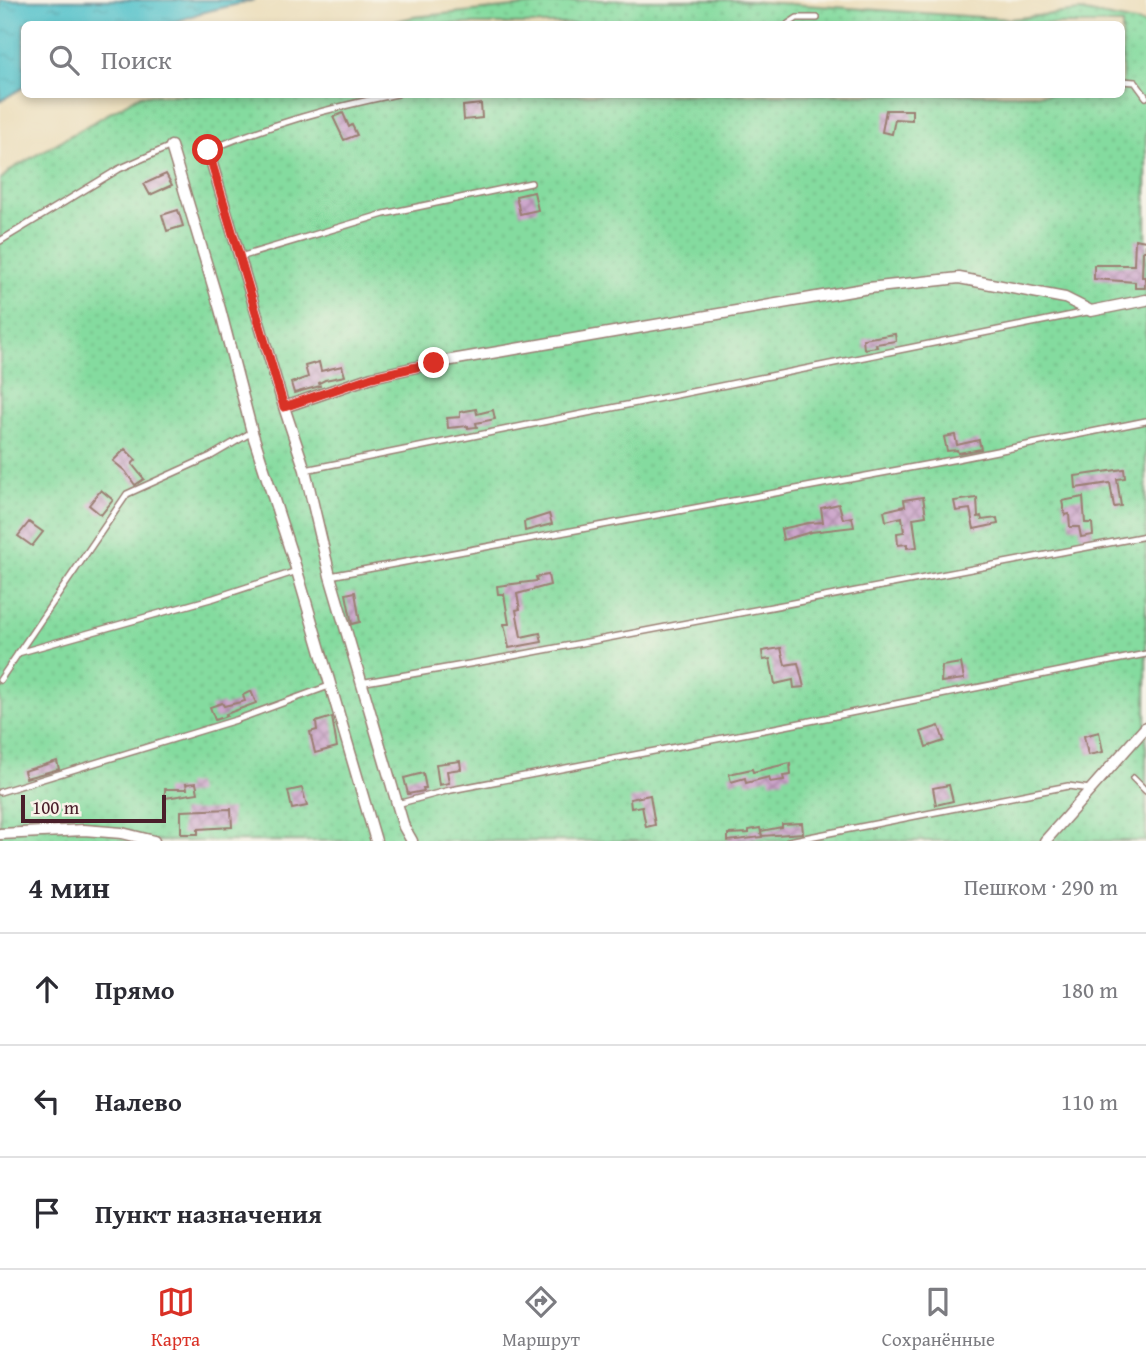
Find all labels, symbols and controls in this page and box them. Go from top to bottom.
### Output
search box [21,21,1125,98]
text: Поиск [101,40,172,79]
icon: search [45,41,83,79]
route start [192,134,223,165]
route end [418,347,449,378]
scale bar [21,792,166,824]
text: 100 m [32,793,79,821]
text: 4 мин [28,865,110,909]
text: Пешком · 290 m [964,870,1118,903]
icon: ahead [28,970,66,1008]
text: Прямо [95,970,175,1009]
text: 180 m [1061,973,1118,1006]
icon: left [28,1082,66,1120]
text: Налево [95,1082,182,1121]
text: 110 m [1061,1085,1118,1118]
icon: arrive [28,1194,66,1232]
text: Пункт назначения [95,1194,322,1233]
tab: Карта [151,1283,200,1353]
tab: Маршрут [502,1283,580,1353]
tab: Сохранённые [882,1283,995,1353]

